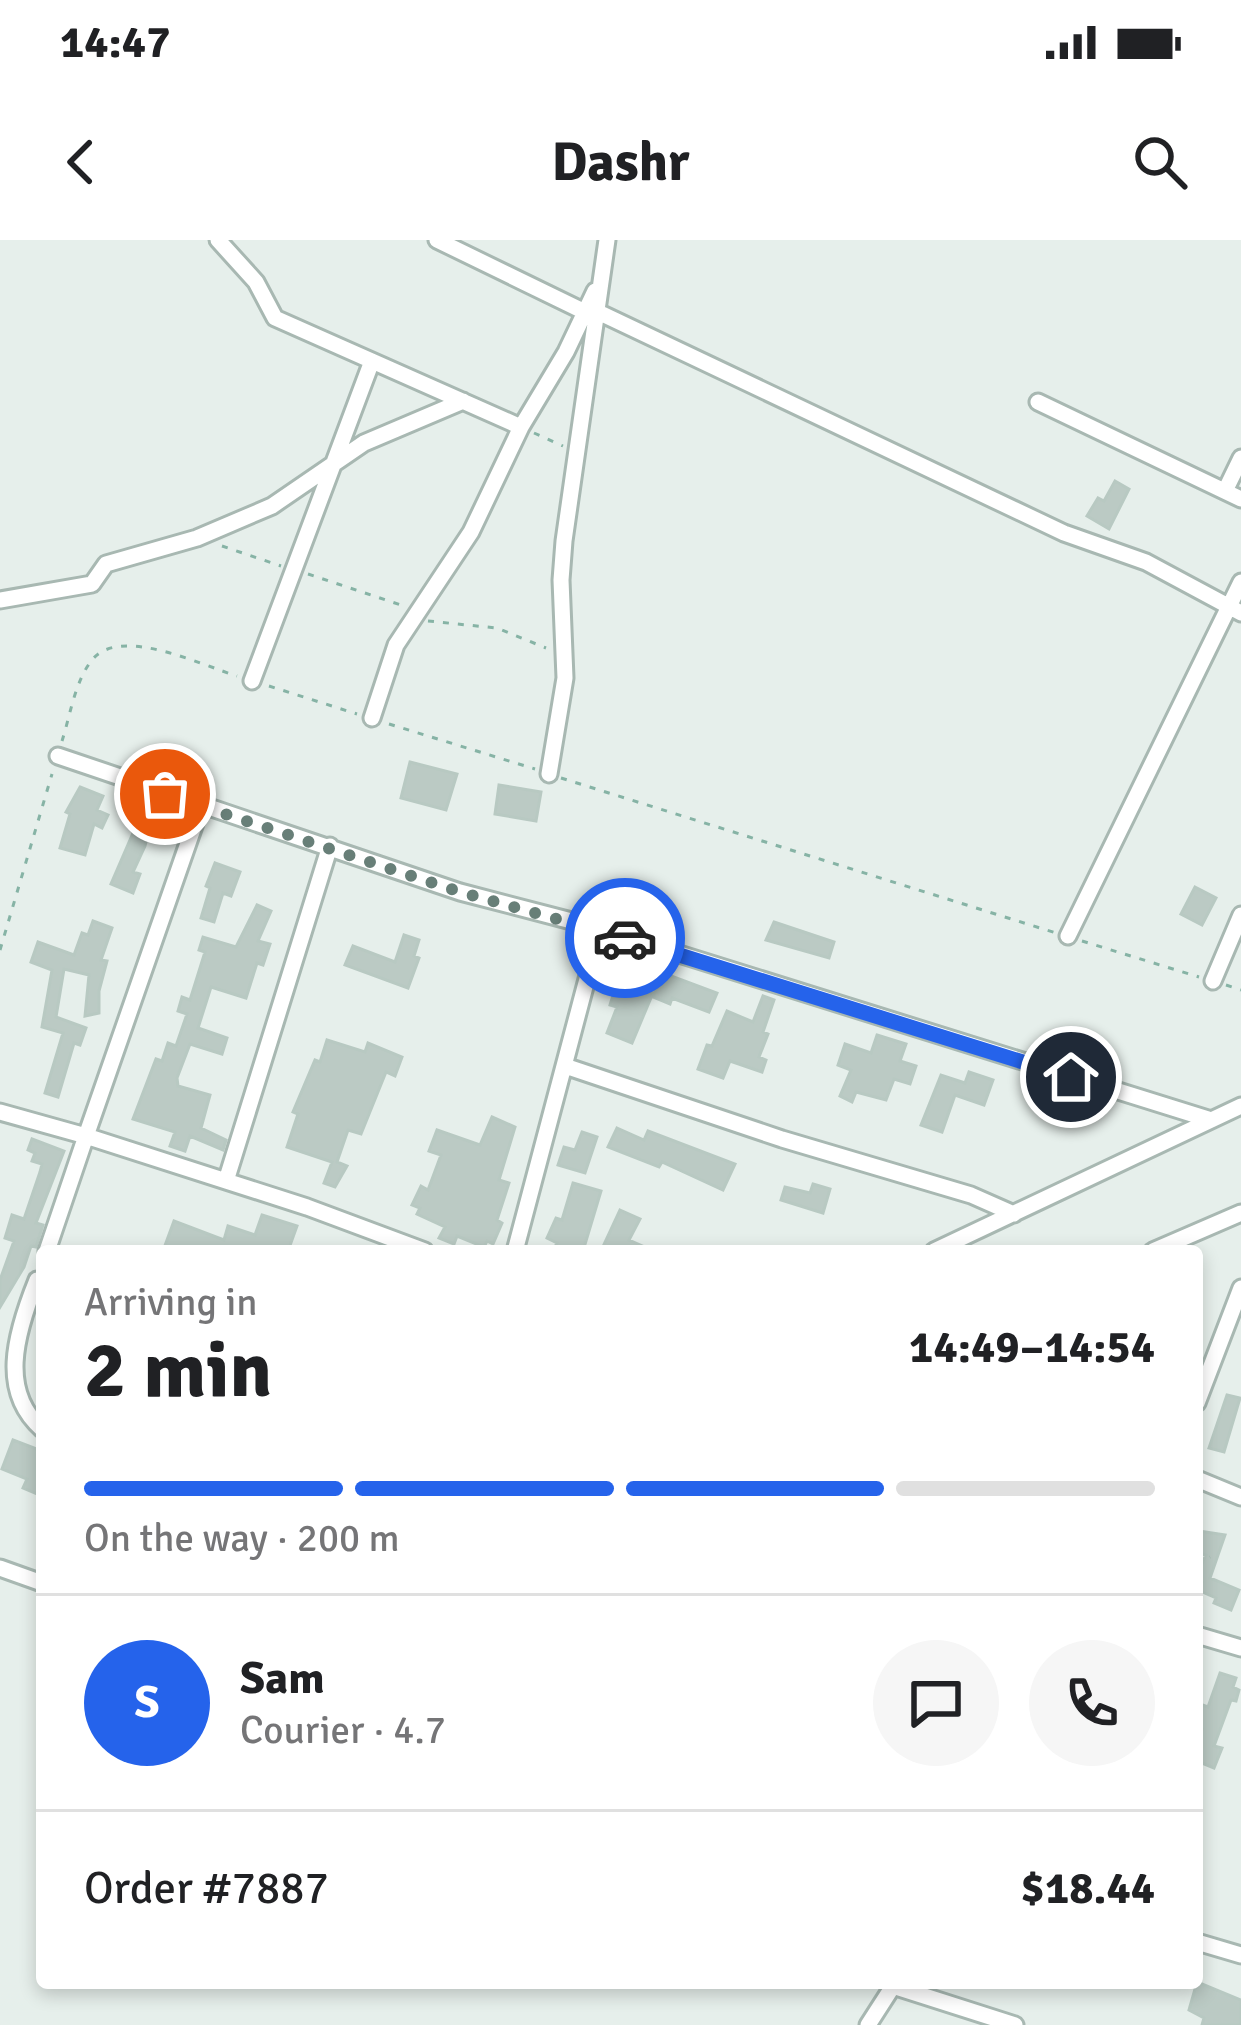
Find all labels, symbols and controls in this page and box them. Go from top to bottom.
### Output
text: 14:47 [60,15,170,70]
icon: back [48,129,114,195]
text: Dashr [552,129,689,196]
icon: search [1127,129,1193,195]
pin [114,743,216,845]
icon: bag [132,761,198,827]
courier [565,878,685,998]
icon: car [592,905,658,971]
pin [1020,1026,1122,1128]
icon: home [1038,1044,1104,1110]
text: Arriving in [84,1278,258,1326]
text: 14:49–14:54 [909,1320,1155,1375]
text: 2 min [84,1323,272,1419]
text: On the way · 200 m [84,1514,400,1562]
button: chat [873,1640,999,1766]
button: phone [1029,1640,1155,1766]
text: Sam [240,1651,325,1706]
text: S [134,1675,160,1730]
text: Courier · 4.7 [240,1706,446,1754]
text: Order #7887 [84,1861,329,1916]
text: $18.44 [1021,1861,1155,1916]

